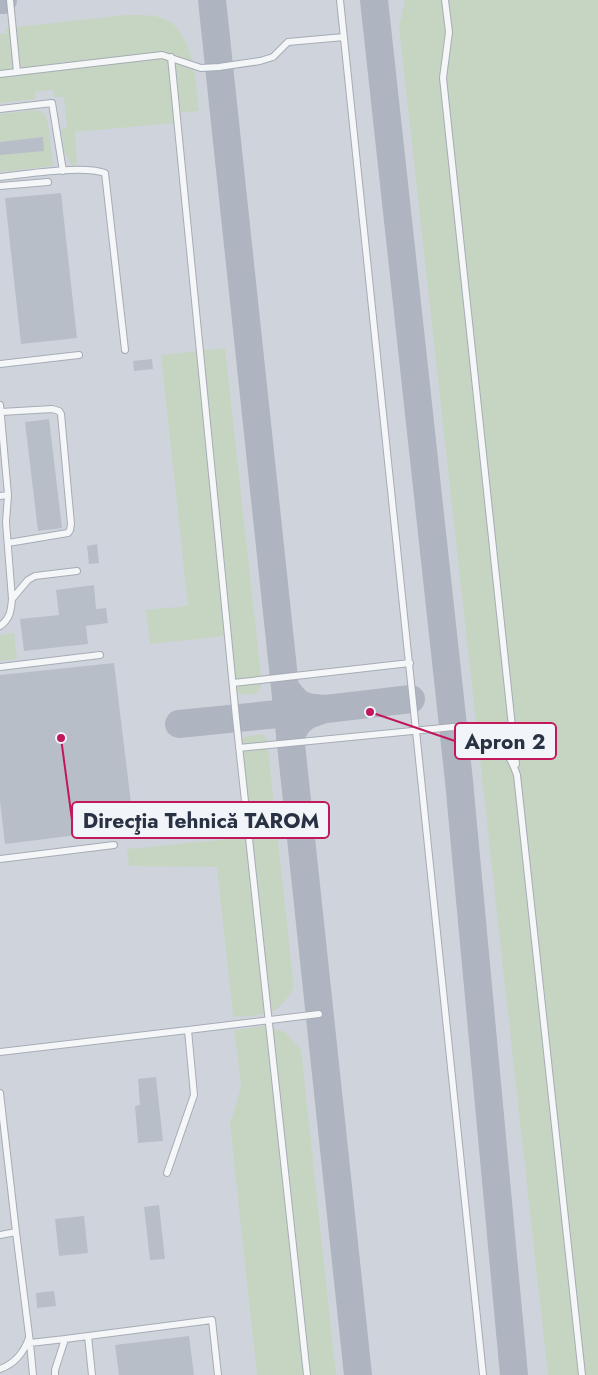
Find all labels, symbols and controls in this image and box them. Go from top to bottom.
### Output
callout: Apron 2 [455,723,556,759]
text: Apron 2 [463,727,546,757]
callout: Direcţia Tehnică TAROM [72,802,329,838]
text: Direcţia Tehnică TAROM [83,806,319,836]

